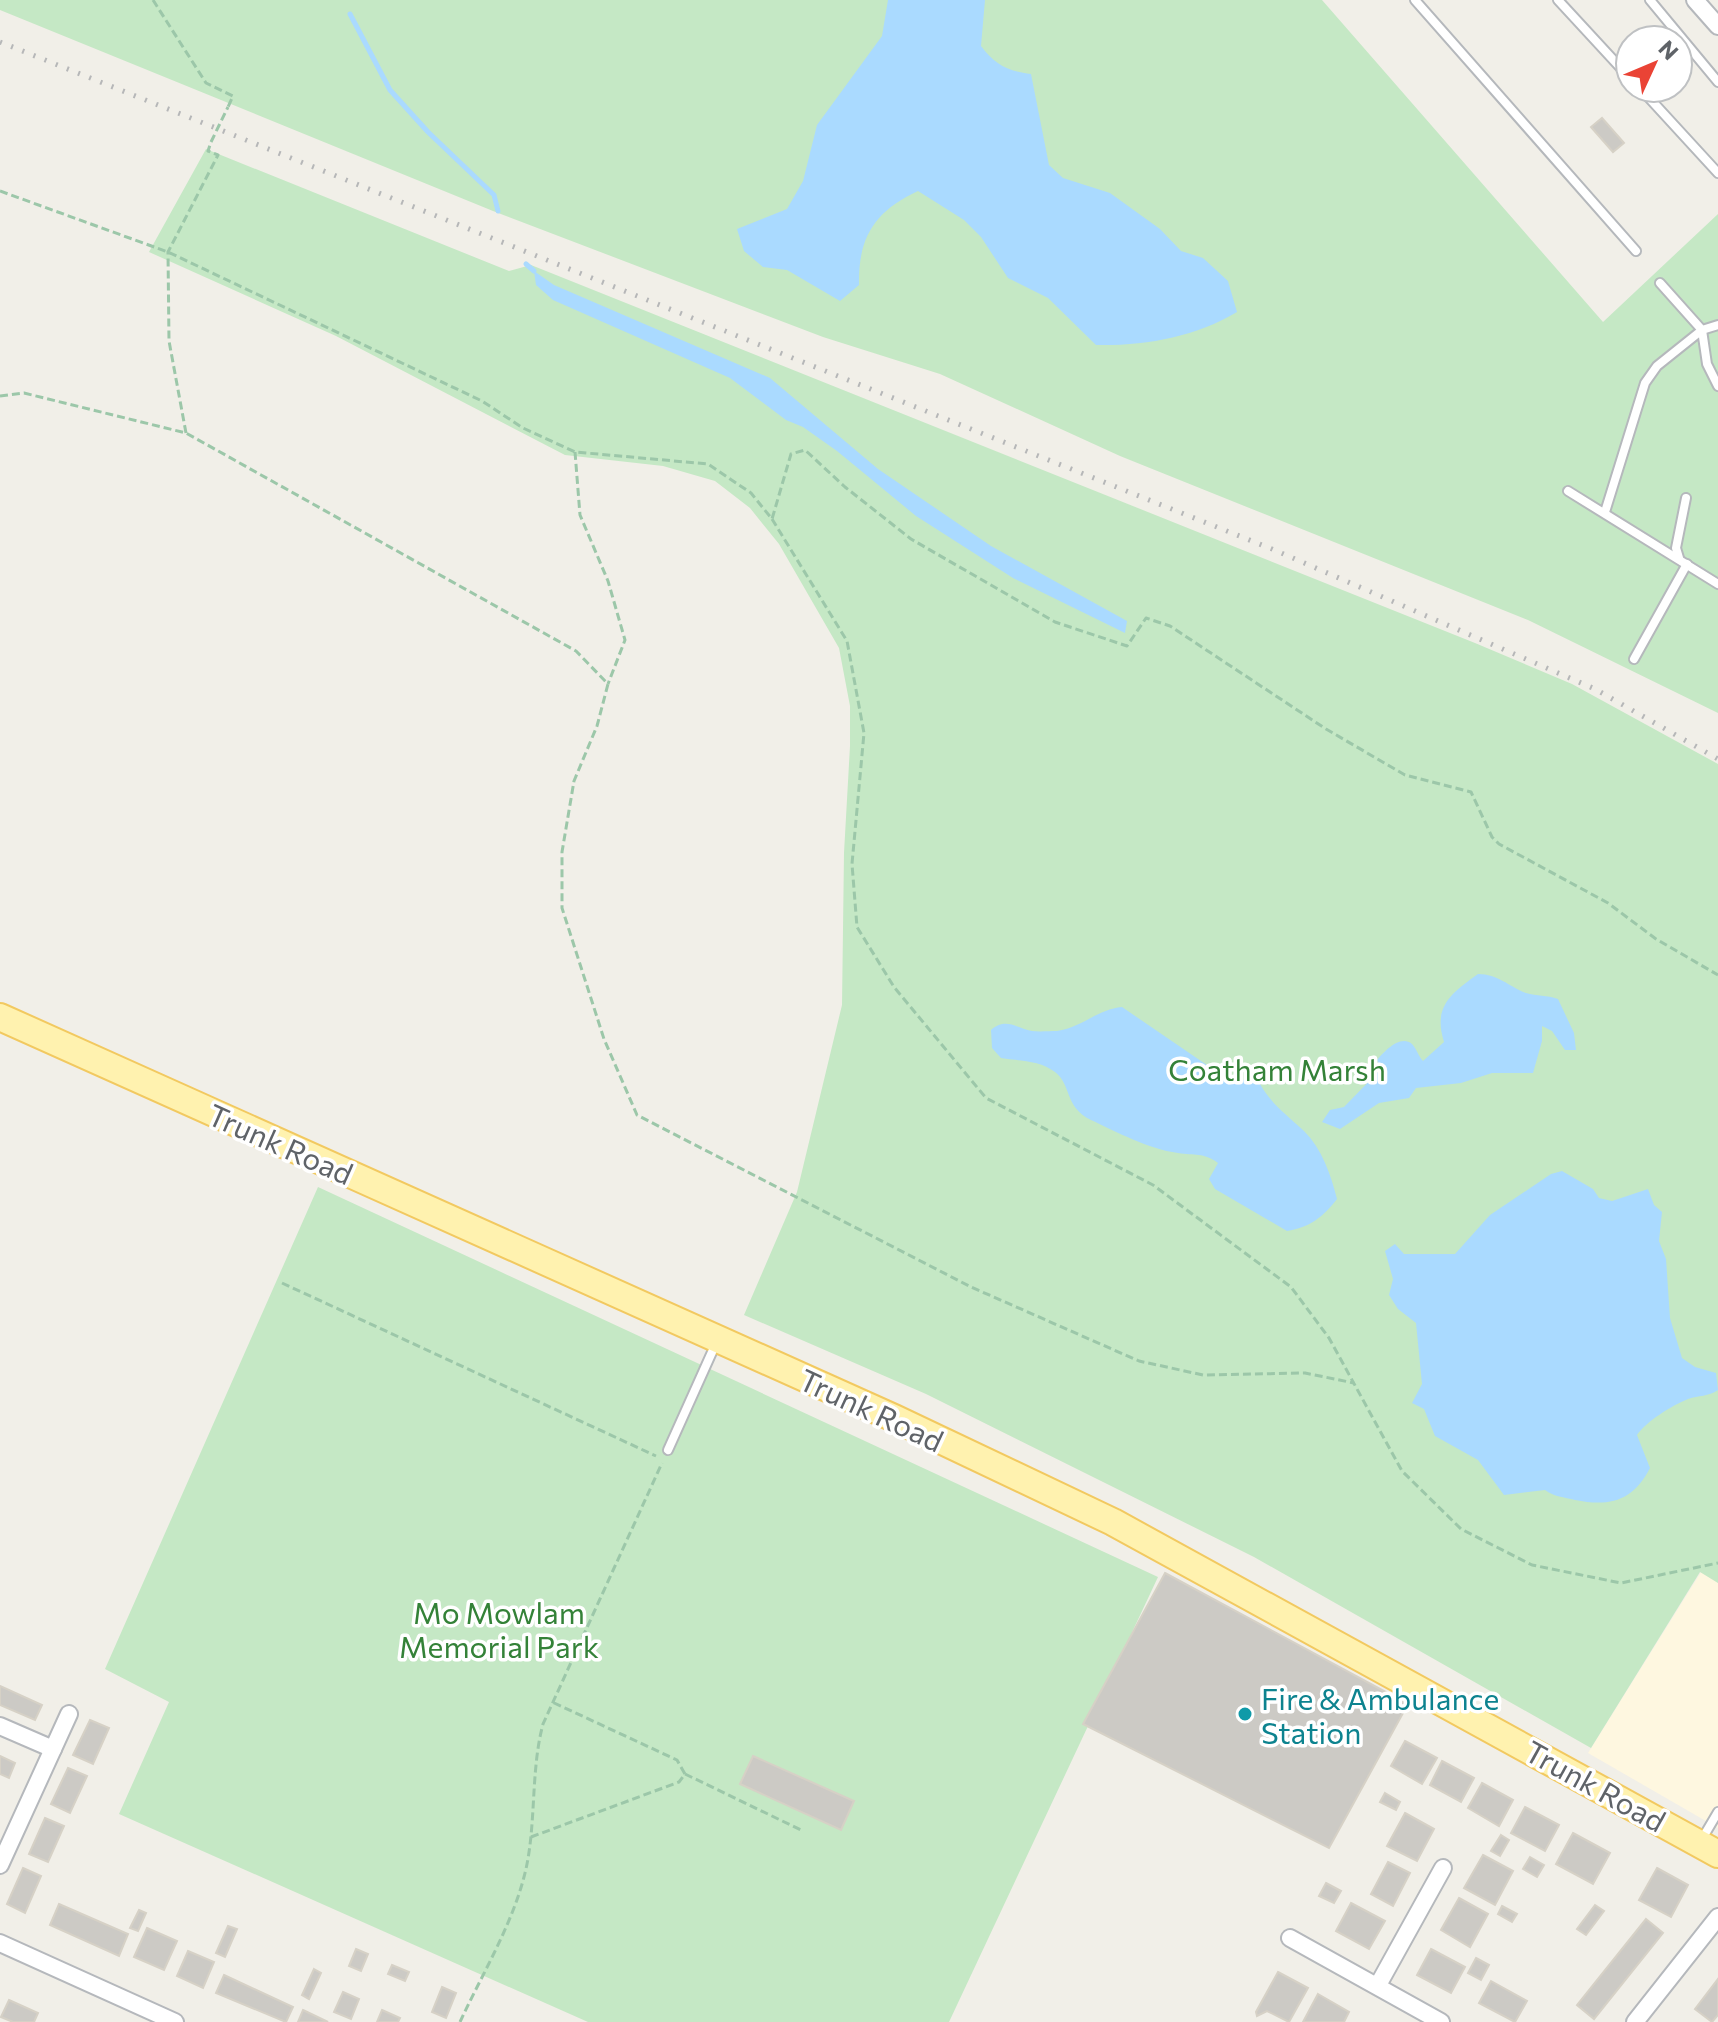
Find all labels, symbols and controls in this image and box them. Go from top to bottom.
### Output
north arrow [1614,24,1694,104]
text: N [1653,34,1684,65]
park label: Coatham Marsh [1168,1050,1386,1087]
street label: Trunk Road [203,1095,359,1191]
street label: Trunk Road [794,1360,950,1458]
park label: Mo Mowlam Memorial Park [399,1593,599,1664]
place label: Fire & Ambulance Station [1261,1679,1499,1750]
marker: Fire & Ambulance Station [1236,1705,1254,1723]
street label: Trunk Road [1519,1731,1673,1839]

